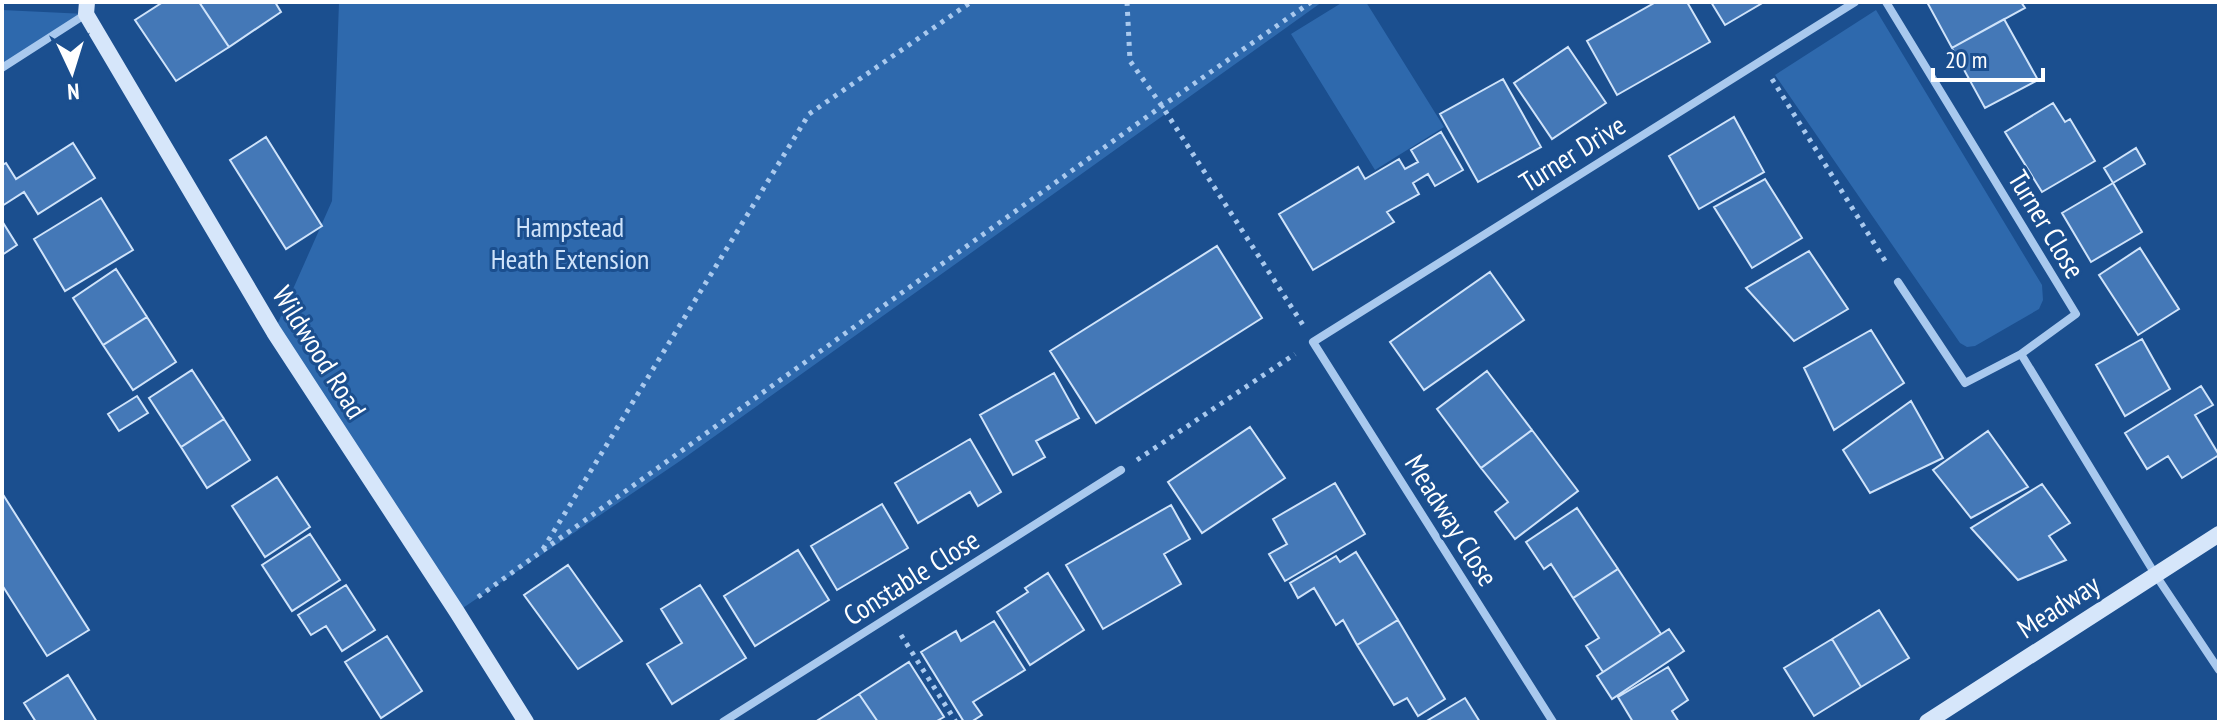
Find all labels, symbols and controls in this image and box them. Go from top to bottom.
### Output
north arrow [32,32,112,112]
scale bar [1933,32,2043,82]
text: 20 m [1945,44,1987,75]
text: N [66,78,80,106]
street label: Turner Drive [1512,106,1632,200]
street label: Turner Close [2000,163,2094,285]
park label: Hampstead Heath Extension [491,208,649,277]
street label: Wildwood Road [265,279,375,425]
street label: Meadway Close [1397,447,1507,593]
street label: Constable Close [836,521,986,633]
street label: Meadway [2010,565,2107,646]

